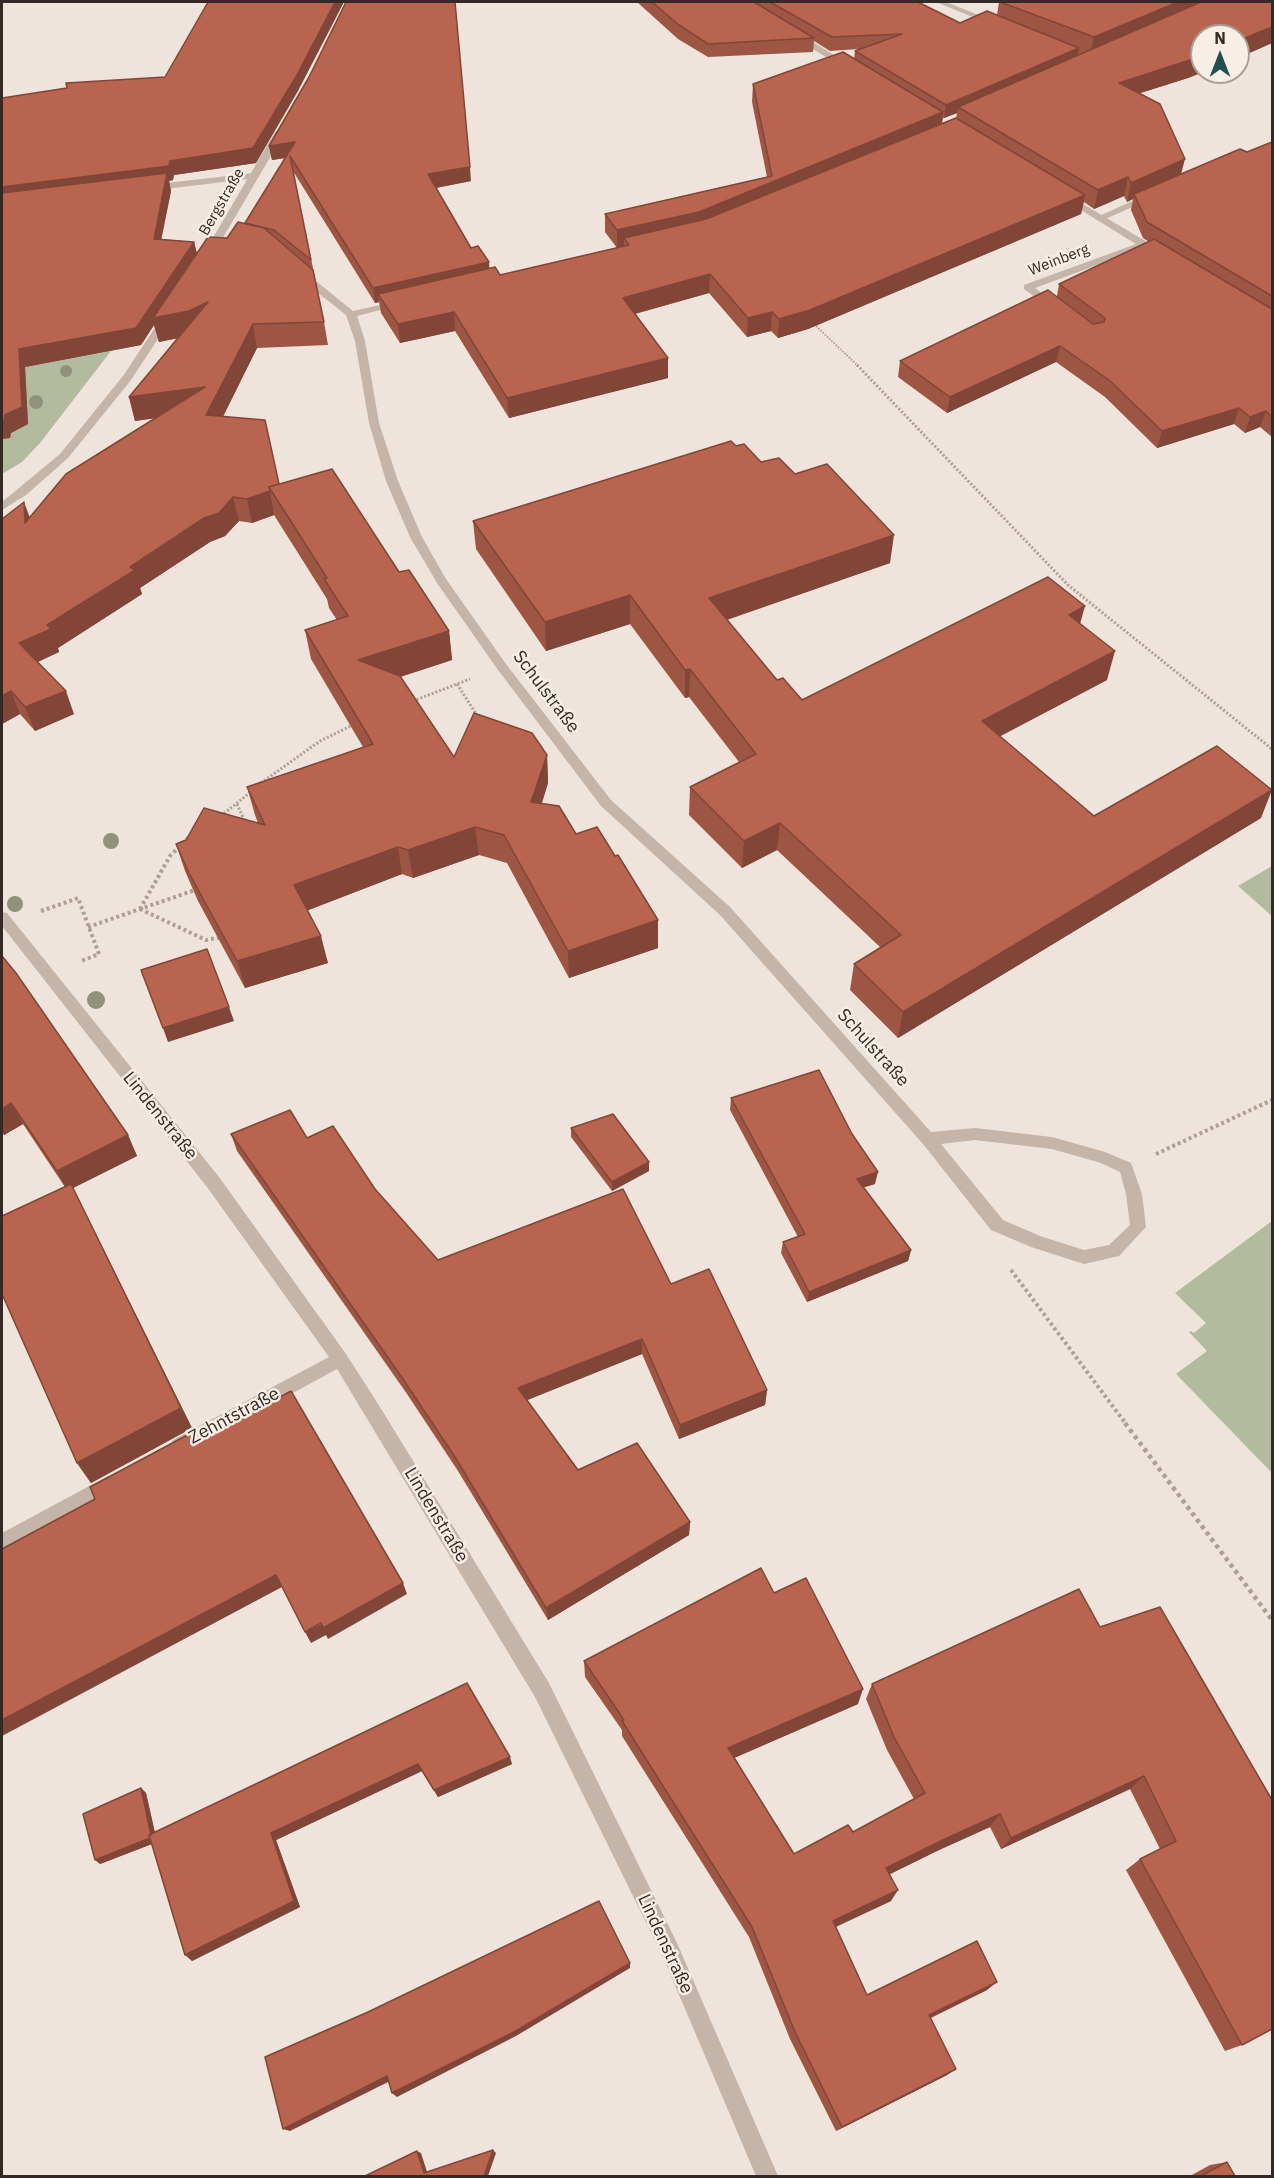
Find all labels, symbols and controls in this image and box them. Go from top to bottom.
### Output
north arrow [1190,24,1250,84]
text: N [1214,28,1226,48]
street label: Bergstraße [195,165,249,239]
street label: Weinberg [1026,240,1092,280]
street label: Schulstraße [508,647,584,737]
street label: Schulstraße [832,1005,914,1091]
street label: Lindenstraße [118,1068,202,1164]
street label: Zehntstraße [185,1383,283,1449]
street label: Lindenstraße [399,1464,473,1566]
street label: Lindenstraße [633,1891,697,1997]

